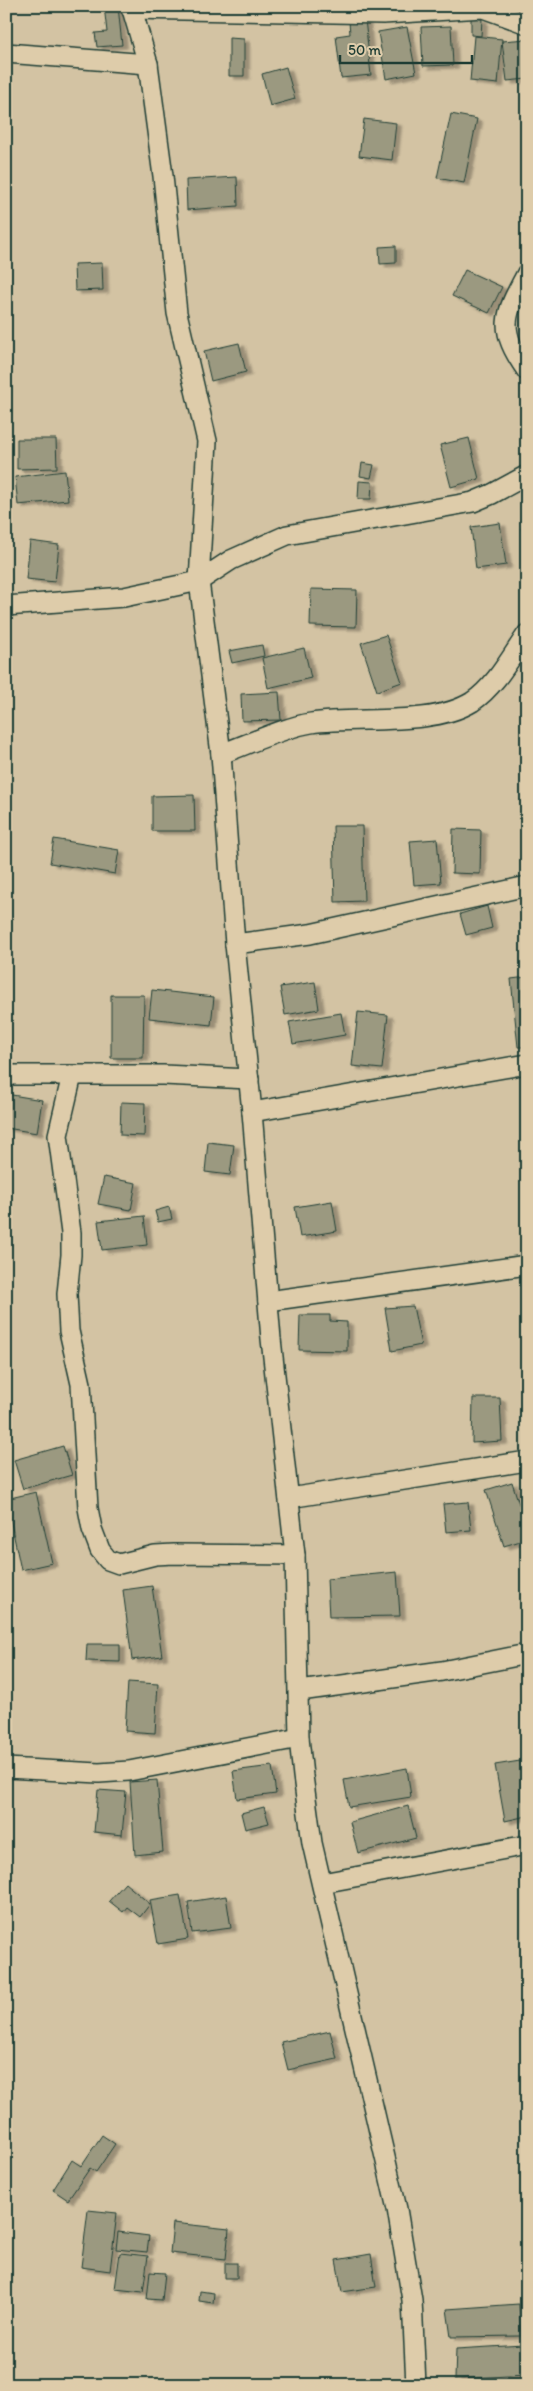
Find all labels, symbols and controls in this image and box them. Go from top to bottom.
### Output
scale bar [340,32,473,64]
text: 50 m [348,41,381,59]

